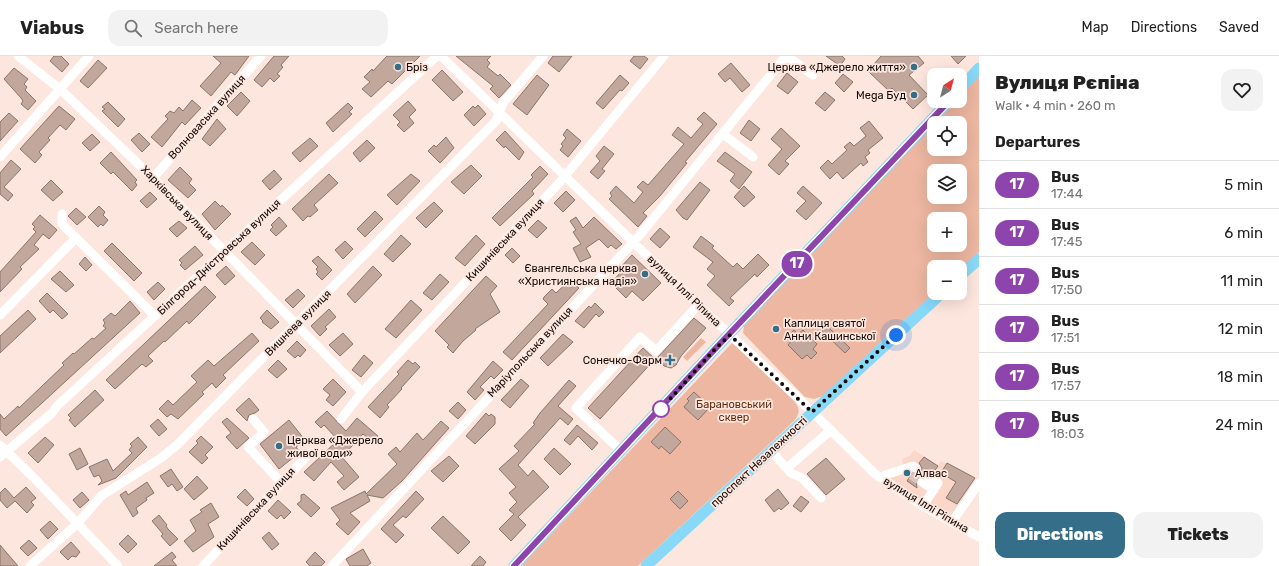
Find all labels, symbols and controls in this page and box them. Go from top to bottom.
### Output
search box [108,10,388,46]
text: Viabus [20,16,84,39]
icon: search [122,17,144,39]
text: Search here [154,19,238,37]
text: Map [1082,19,1109,36]
text: Directions [1131,19,1197,36]
text: Saved [1219,19,1259,36]
place label: Бріз [406,61,428,74]
place label: Церква «Джерело життя» [768,61,906,74]
marker: Бріз [393,62,403,72]
marker: Церква «Джерело життя» [909,62,919,72]
north arrow [927,68,967,108]
map controls [927,68,967,300]
button: heart [1221,69,1263,111]
text: Вулиця Рєпіна [995,71,1139,94]
street label: Волноваська вулиця [166,72,248,162]
place label: Mega Буд [856,89,906,102]
marker: Mega Буд [909,90,919,100]
text: Walk · 4 min · 260 m [995,98,1116,113]
button: locate [927,116,967,156]
text: Departures [995,133,1080,151]
street label: Харківська вулиця [138,163,216,243]
button: layers [927,164,967,204]
text: Bus [1051,168,1079,186]
text: 17 [1010,176,1024,193]
text: 5 min [1224,176,1263,194]
text: 17:44 [1051,186,1083,201]
street label: Білгород-Дністровська вулиця [155,196,283,318]
street label: Кишинівська вулиця [463,196,547,284]
button: + [927,212,967,252]
text: Bus [1051,216,1079,234]
text: 17 [1010,224,1024,241]
text: 6 min [1224,224,1263,242]
text: 17:45 [1051,234,1082,249]
line badge: 17 [779,251,815,277]
street label: вулиця Іллі Ріпина [645,253,723,329]
text: 17 [790,255,804,272]
button: − [927,260,967,300]
place label: Євангельська церква «Християнська надія» [518,262,637,288]
text: Bus [1051,264,1079,282]
marker: Євангельська церква «Християнська надія» [640,269,650,279]
text: 17 [1010,272,1024,289]
text: 11 min [1220,272,1263,290]
text: 17:50 [1051,282,1083,297]
street label: Вишнева вулиця [262,287,334,359]
street label: Маріупольська вулиця [485,304,575,400]
text: Bus [1051,312,1079,330]
place label: Каплиця cвятої Анни Кашинської [784,317,876,343]
text: 17 [1010,320,1024,337]
text: 12 min [1218,320,1263,338]
marker: Каплиця cвятої Анни Кашинської [771,324,781,334]
your location [886,325,906,345]
text: 17:51 [1051,330,1080,345]
place label: Сонечко-Фарм [583,354,662,367]
marker: Сонечко-Фарм [665,355,675,365]
text: Bus [1051,360,1079,378]
text: 17 [1010,368,1024,385]
text: 18 min [1217,368,1263,386]
text: 17:57 [1051,378,1081,393]
park label: Барановський сквер [696,398,772,424]
unlabelled marker [652,400,670,418]
text: Bus [1051,408,1079,426]
street label: проспект Незалежності [708,414,810,510]
text: 17 [1010,416,1024,433]
text: 24 min [1215,416,1263,434]
text: 18:03 [1051,426,1084,441]
place label: Церква «Джерело живої води» [287,434,383,460]
marker: Церква «Джерело живої води» [274,441,284,451]
street label: Кишинівська вулиця [214,465,298,553]
place label: Алвас [915,467,947,480]
marker: Алвас [902,468,912,478]
street label: вулиця Іллі Ріпина [881,474,971,536]
button: Directions [995,512,1125,558]
button: Tickets [1133,512,1263,558]

